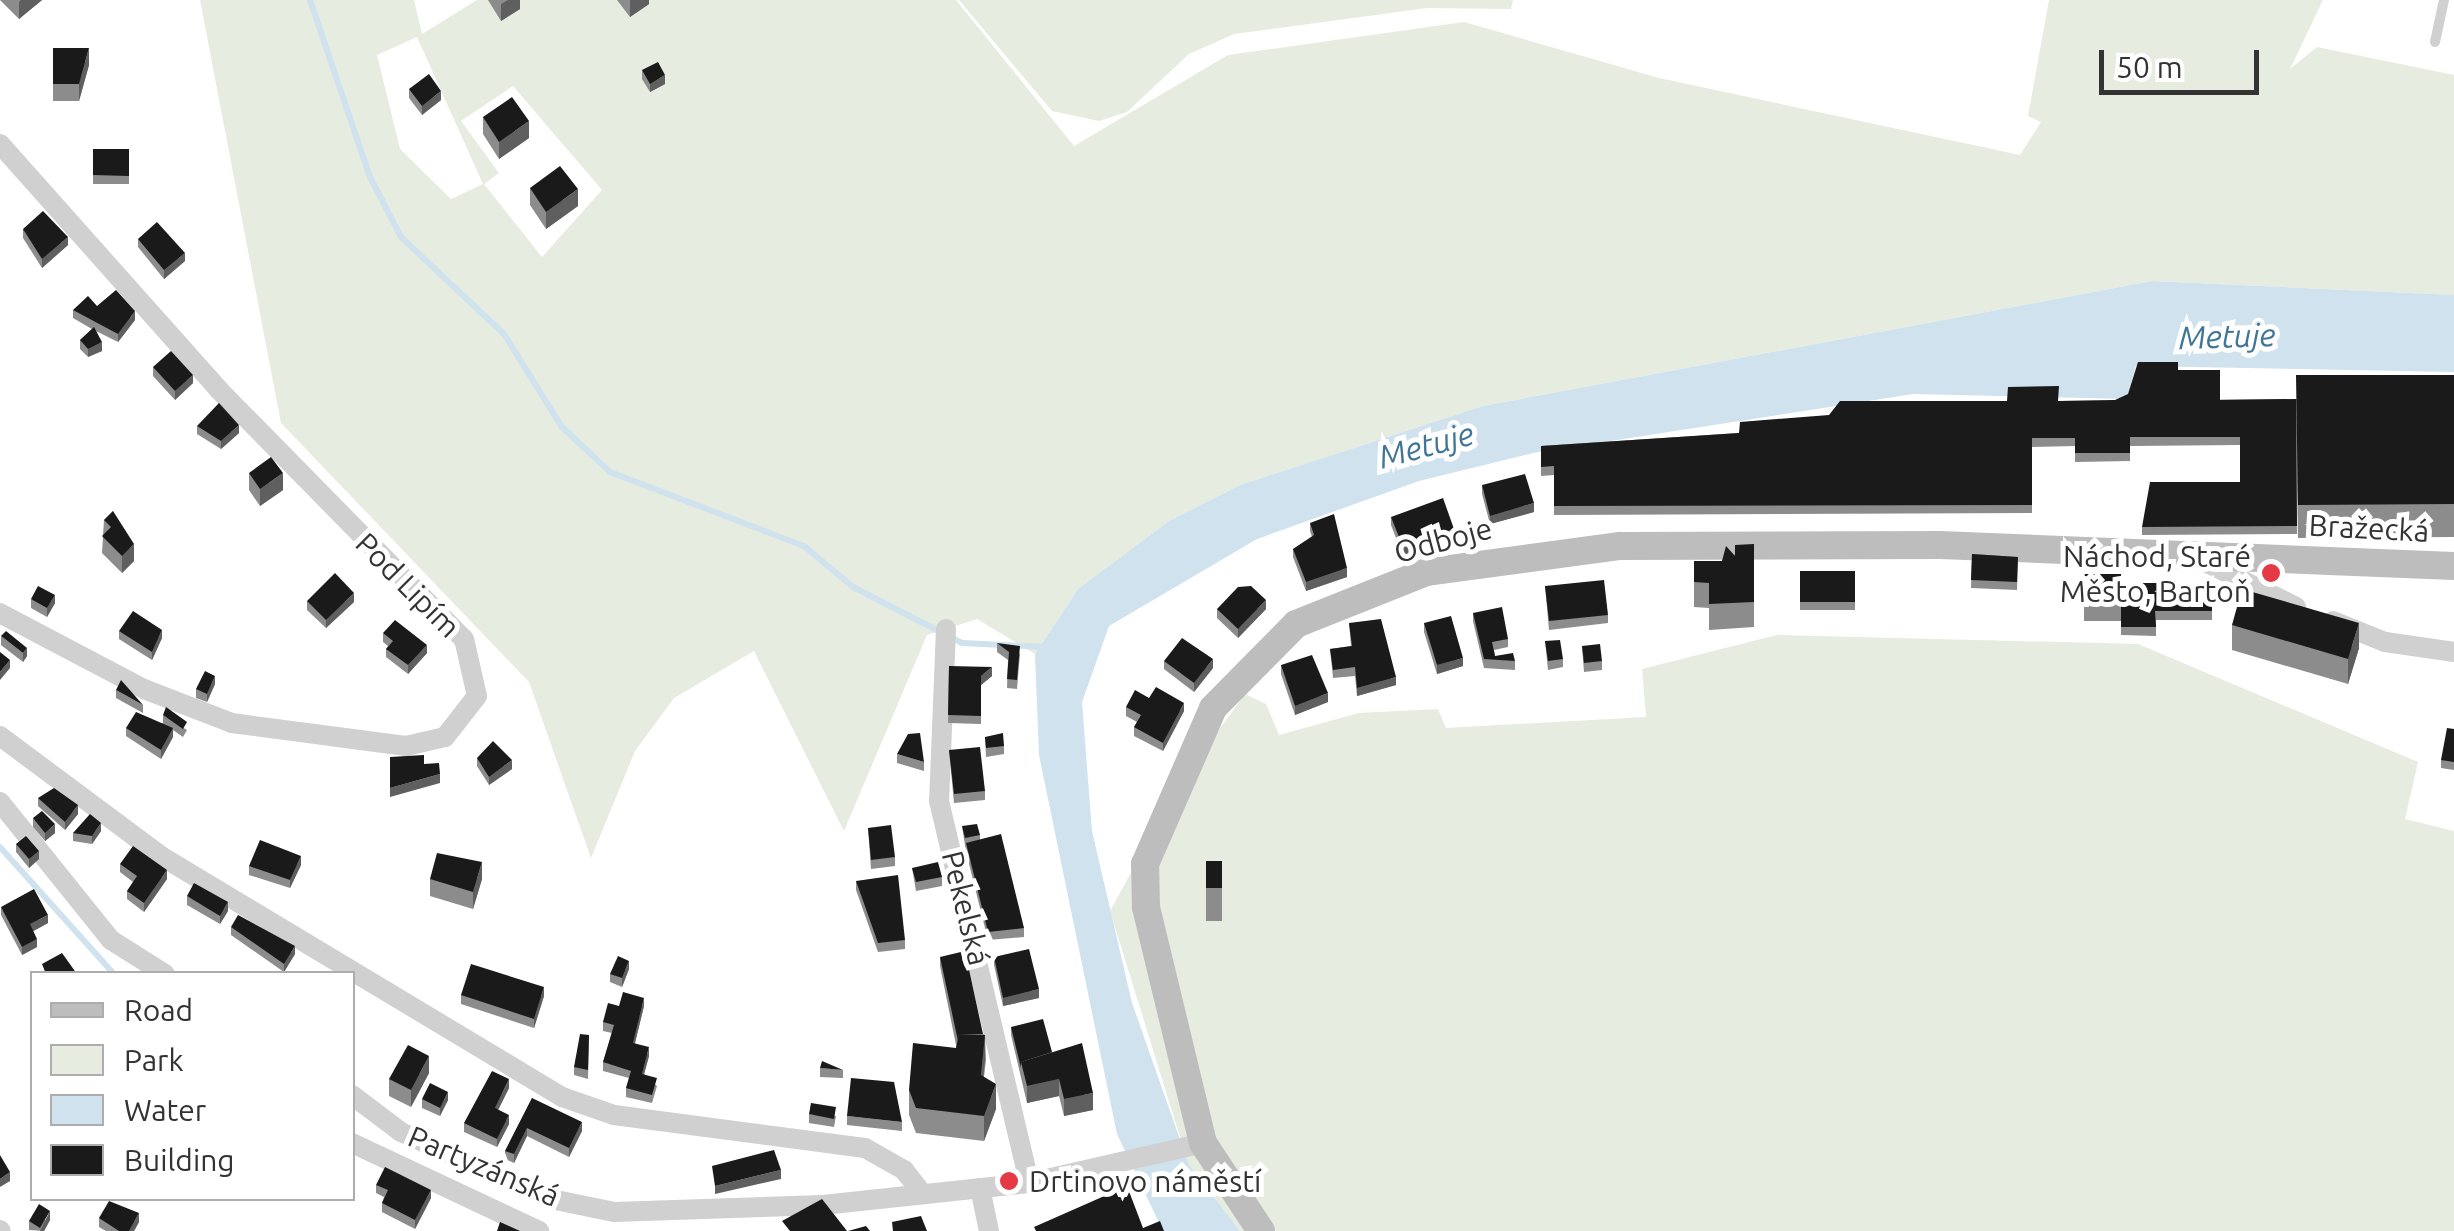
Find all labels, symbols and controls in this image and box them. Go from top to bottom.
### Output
scale bar [2104,30,2264,92]
text: 50 m [2116,50,2183,84]
water label: Metuje [2178,315,2276,357]
water label: Metuje [1374,414,1478,476]
street label: Bražecká [2308,507,2430,549]
street label: Odboje [1390,510,1496,570]
street label: Pod Lipím [348,525,468,645]
place label: Náchod, Staré Město, Bartoň [2060,538,2251,608]
marker: Náchod, Staré Město, Bartoň [2260,562,2282,584]
street label: Pekelská [934,847,998,969]
legend [30,971,355,1201]
text: Road [124,993,193,1027]
text: Park [124,1043,184,1077]
text: Water [124,1093,206,1127]
street label: Partyzánská [403,1118,565,1214]
text: Building [124,1143,235,1177]
place label: Drtinovo náměstí [1029,1163,1261,1199]
marker: Drtinovo náměstí [998,1170,1020,1192]

